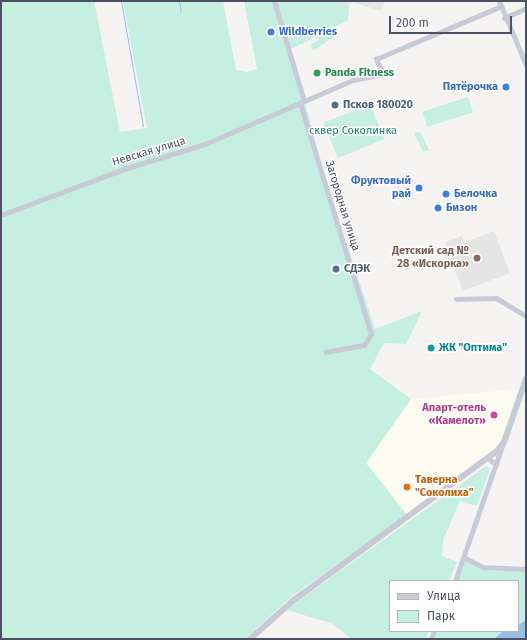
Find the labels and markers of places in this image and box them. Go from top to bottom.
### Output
place label: Wildberries [279,25,337,39]
marker: Wildberries [266,27,276,37]
place label: Panda Fitness [325,66,394,80]
marker: Panda Fitness [312,68,322,78]
place label: Пятёрочка [443,80,498,94]
marker: Пятёрочка [501,82,511,92]
place label: Псков 180020 [343,98,413,112]
marker: Псков 180020 [330,100,340,110]
place label: Фруктовый рай [351,175,411,201]
marker: Фруктовый рай [414,183,424,193]
place label: Белочка [454,187,497,201]
marker: Белочка [441,189,451,199]
place label: Бизон [446,201,477,215]
marker: Бизон [433,203,443,213]
place label: Детский сад № 28 «Искорка» [392,245,469,271]
marker: Детский сад № 28 «Искорка» [472,253,482,263]
place label: СДЭК [344,262,370,276]
marker: СДЭК [331,264,341,274]
place label: ЖК "Оптима" [439,341,507,355]
marker: ЖК "Оптима" [426,343,436,353]
place label: Апарт-отель «Камелот» [422,402,486,428]
marker: Апарт-отель «Камелот» [489,410,499,420]
place label: Таверна "Соколиха" [415,474,474,500]
marker: Таверна "Соколиха" [402,482,412,492]

